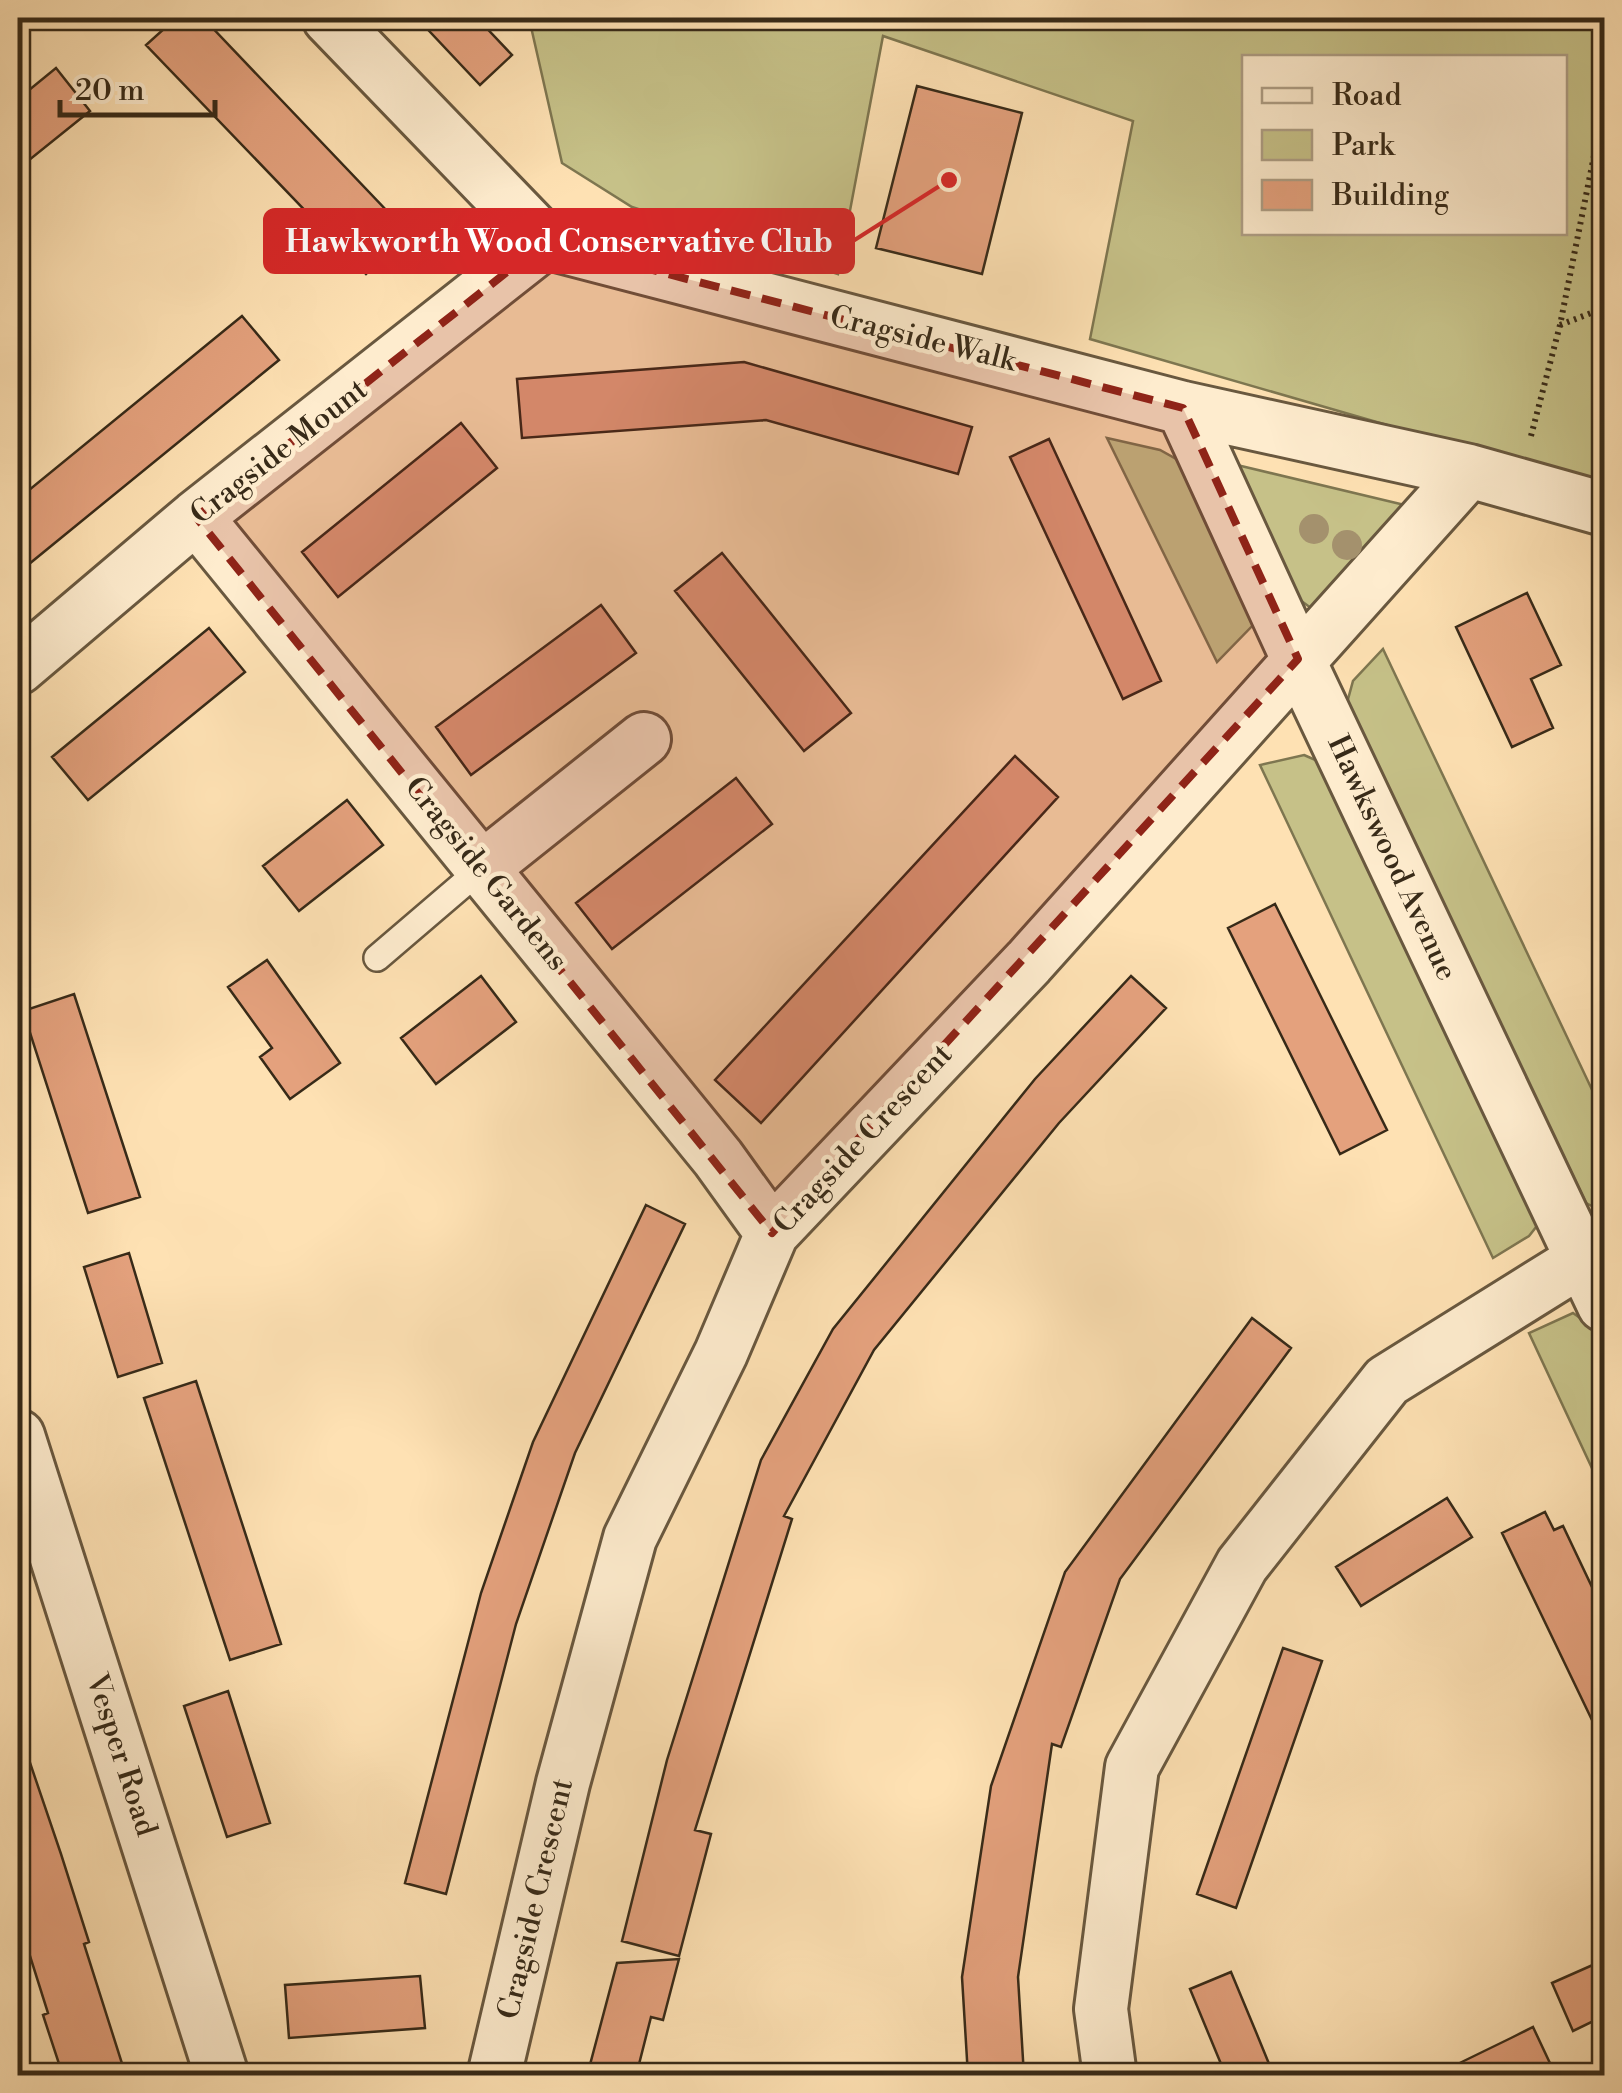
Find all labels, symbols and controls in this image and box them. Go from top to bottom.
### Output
scale bar [60,55,215,117]
legend [1242,55,1567,235]
text: 20 m [75,72,144,110]
text: Road [1332,77,1402,115]
text: Park [1332,127,1396,165]
text: Building [1331,177,1450,215]
callout: Hawkworth Wood Conservative Club [265,210,853,272]
text: Hawkworth Wood Conservative Club [285,222,833,262]
street label: Cragside Walk [826,298,1021,381]
street label: Cragside Mount [183,371,376,533]
street label: Hawkswood Avenue [1318,729,1466,987]
street label: Cragside Gardens [396,769,576,979]
street label: Cragside Crescent [765,1036,961,1242]
street label: Vesper Road [77,1668,165,1841]
street label: Cragside Crescent [490,1775,582,2023]

